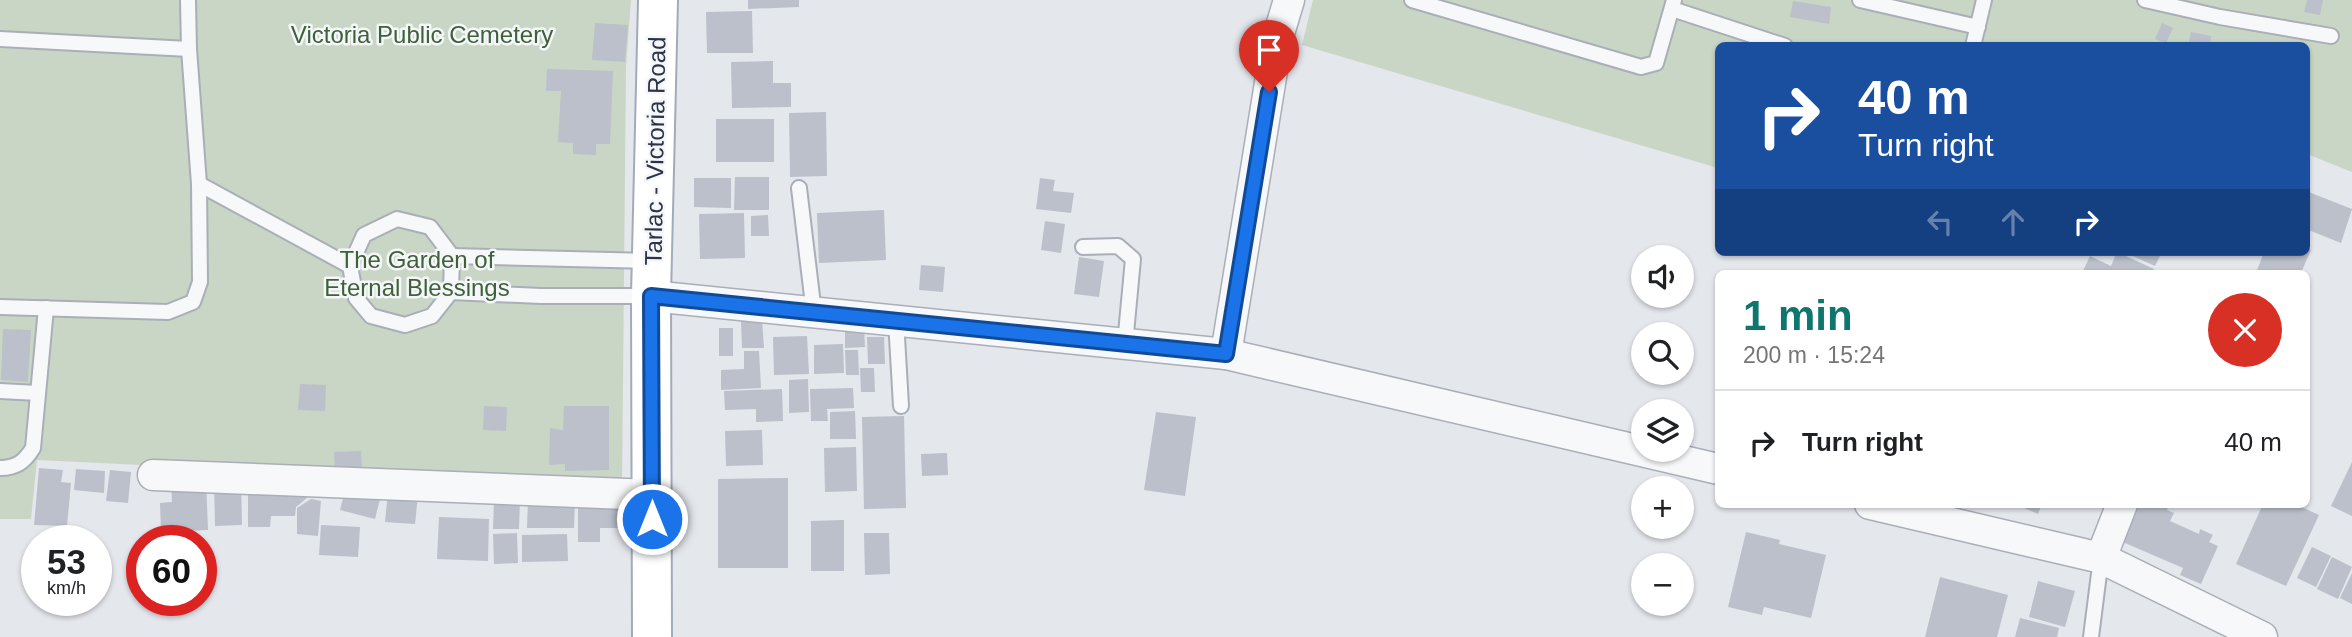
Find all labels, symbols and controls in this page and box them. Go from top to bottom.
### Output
pin [1239,20,1299,92]
park label: Victoria Public Cemetery [291,21,553,48]
icon: arrive [1250,31,1288,69]
street label: Tarlac - Victoria Road [640,36,670,266]
icon: right [1743,70,1834,161]
text: 40 m [1858,70,1970,124]
text: Turn right [1858,127,1994,163]
icon: left [1921,203,1959,241]
icon: ahead [1994,203,2032,241]
icon: right [2067,203,2105,241]
map controls [1631,245,1694,616]
button: sound [1631,245,1694,308]
park label: The Garden of Eternal Blessings [324,246,510,301]
text: 1 min [1743,292,1853,339]
button: close [2208,293,2282,367]
button: search [1631,322,1694,385]
text: 200 m · 15:24 [1743,342,1885,368]
button: layers [1631,399,1694,462]
icon: right [1743,424,1781,462]
text: Turn right [1802,427,1923,457]
text: 40 m [2224,427,2282,457]
button: + [1631,476,1694,539]
position arrow [615,482,689,556]
speed limit sign: 60 [126,525,217,616]
text: 53 [47,542,86,581]
button: − [1631,553,1694,616]
text: km/h [47,578,86,598]

